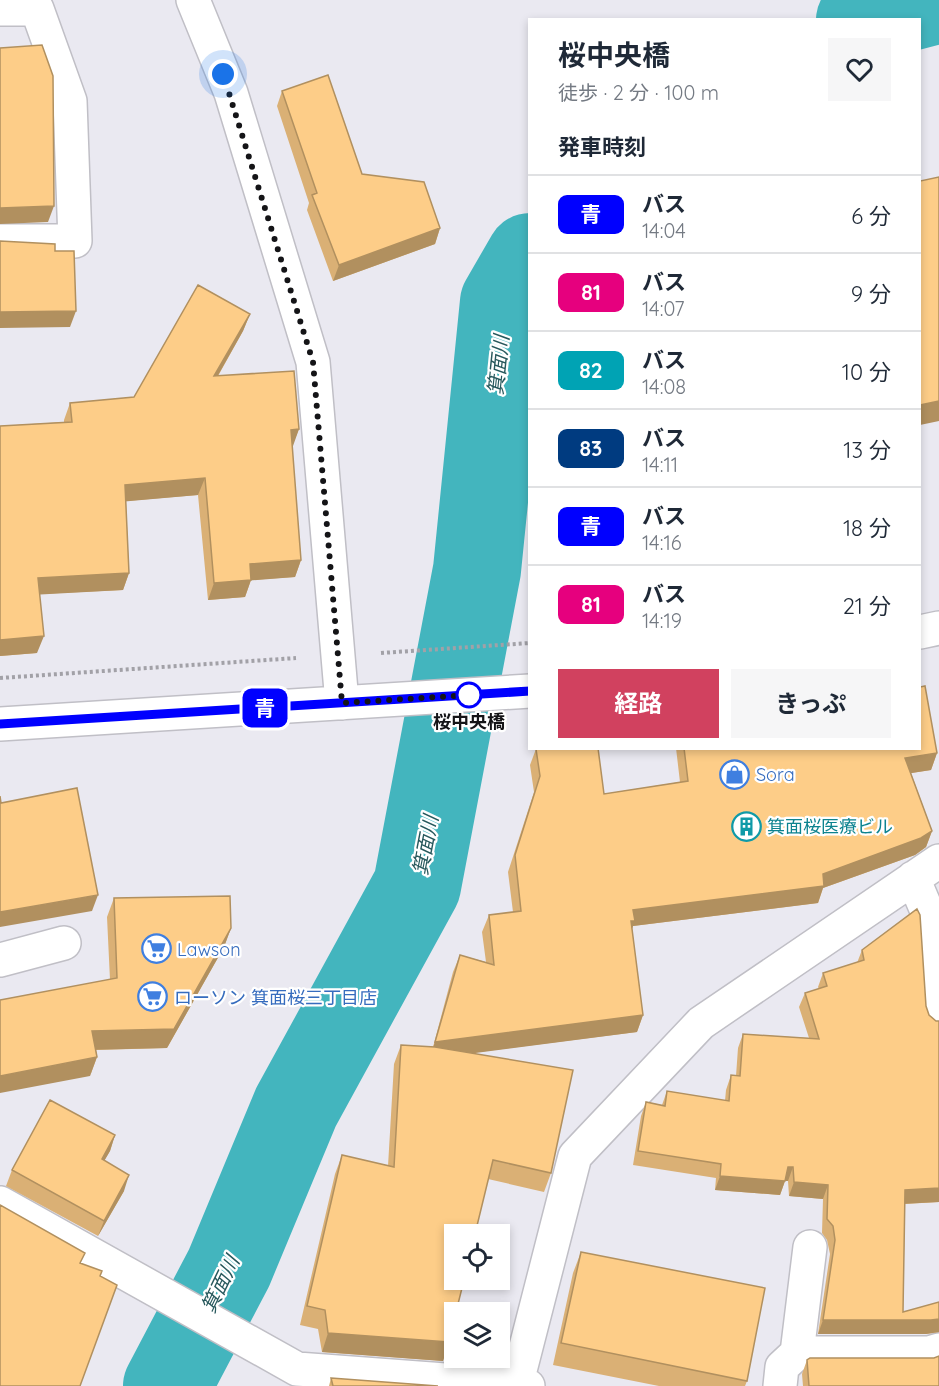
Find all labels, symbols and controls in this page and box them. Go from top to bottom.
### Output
text: 桜中央橋 [558,37,670,72]
button: heart [828,38,891,101]
your location [208,59,238,89]
text: 徒歩 · 2 分 · 100 m [558,80,719,105]
text: 発車時刻 [558,133,646,161]
text: バス [642,190,686,218]
text: 青 [581,201,602,227]
text: 6 分 [851,202,891,230]
text: 14:04 [642,218,686,243]
text: バス [642,268,686,296]
text: 81 [581,279,601,305]
text: 9 分 [851,280,891,308]
text: 14:07 [642,296,684,321]
water label: 箕面川 [482,332,514,396]
text: バス [642,346,686,374]
text: 82 [579,357,603,383]
text: 10 分 [842,358,891,386]
text: 14:08 [642,374,686,399]
text: バス [642,424,686,452]
text: 83 [580,435,602,461]
text: 13 分 [843,436,891,464]
text: 14:11 [642,452,678,477]
text: バス [642,502,686,530]
text: 青 [581,513,602,539]
text: 18 分 [843,514,891,542]
text: 14:16 [642,530,682,555]
text: バス [642,580,686,608]
text: 81 [581,591,601,617]
text: 21 分 [843,592,891,620]
text: 14:19 [642,608,682,633]
button: 経路 [558,669,719,738]
button: きっぷ [731,669,891,738]
marker: 桜中央橋 [456,682,482,708]
line badge: 青 [246,688,284,728]
text: 青 [255,695,276,721]
place label: 桜中央橋 [433,710,505,733]
shop icon: Sora [719,758,751,790]
place label: Sora [756,763,795,786]
building icon: 箕面桜医療ビル [730,810,762,842]
water label: 箕面川 [407,811,443,877]
place label: 箕面桜医療ビル [767,815,893,838]
supermarket icon: Lawson [140,933,172,965]
place label: Lawson [177,938,241,961]
supermarket icon: ローソン 箕面桜三丁目店 [137,981,169,1013]
place label: ローソン 箕面桜三丁目店 [174,986,377,1009]
map controls [444,1224,510,1368]
button: locate [444,1224,510,1290]
water label: 箕面川 [196,1250,245,1316]
button: layers [444,1302,510,1368]

